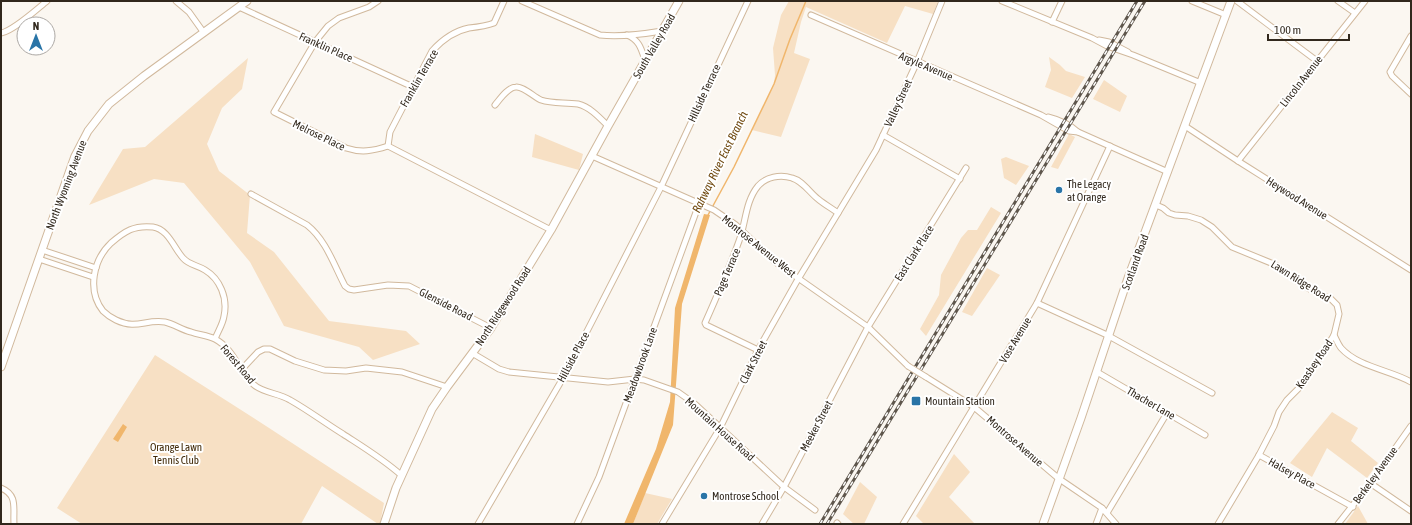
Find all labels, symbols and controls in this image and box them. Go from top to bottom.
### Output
street label: South Valley Road [631,11,677,81]
north arrow [16,16,56,56]
scale bar [1268,16,1349,42]
text: N [33,20,39,32]
text: 100 m [1274,23,1301,37]
street label: Franklin Place [297,30,355,64]
street label: Franklin Terrace [398,47,440,109]
street label: Argyle Avenue [897,49,955,83]
street label: Lincoln Avenue [1277,53,1325,109]
street label: Hillside Terrace [685,62,723,124]
street label: Valley Street [882,77,914,129]
water label: Rahway River East Branch [689,109,751,215]
street label: Melrose Place [291,117,347,153]
street label: North Wyoming Avenue [43,139,89,231]
street label: Heywood Avenue [1264,174,1330,222]
place label: The Legacy at Orange [1067,178,1111,203]
marker: The Legacy at Orange [1054,185,1064,195]
street label: Montrose Avenue West [720,213,798,279]
street label: East Clark Place [892,223,936,283]
street label: Scotland Road [1119,233,1151,291]
street label: Page Terrace [712,246,742,298]
street label: Lawn Ridge Road [1269,258,1333,304]
street label: North Ridgewood Road [473,264,533,348]
street label: Glenside Road [417,285,475,323]
street label: Vose Avenue [997,315,1033,365]
street label: Meadowbrook Lane [621,326,659,404]
street label: Hillside Place [555,330,591,384]
street label: Keasbey Road [1293,337,1335,391]
street label: Clark Street [737,338,769,386]
street label: Forest Road [218,342,258,386]
street label: Thacher Lane [1125,384,1177,422]
street label: Mountain House Road [683,395,757,463]
marker: Mountain Station [910,395,922,407]
place label: Mountain Station [925,395,995,407]
street label: Meeker Street [798,399,834,453]
street label: Montrose Avenue [985,413,1045,469]
park label: Orange Lawn Tennis Club [150,441,202,466]
street label: Berkeley Avenue [1350,444,1400,506]
street label: Halsey Place [1266,455,1318,491]
place label: Montrose School [712,490,779,502]
marker: Montrose School [699,491,709,501]

